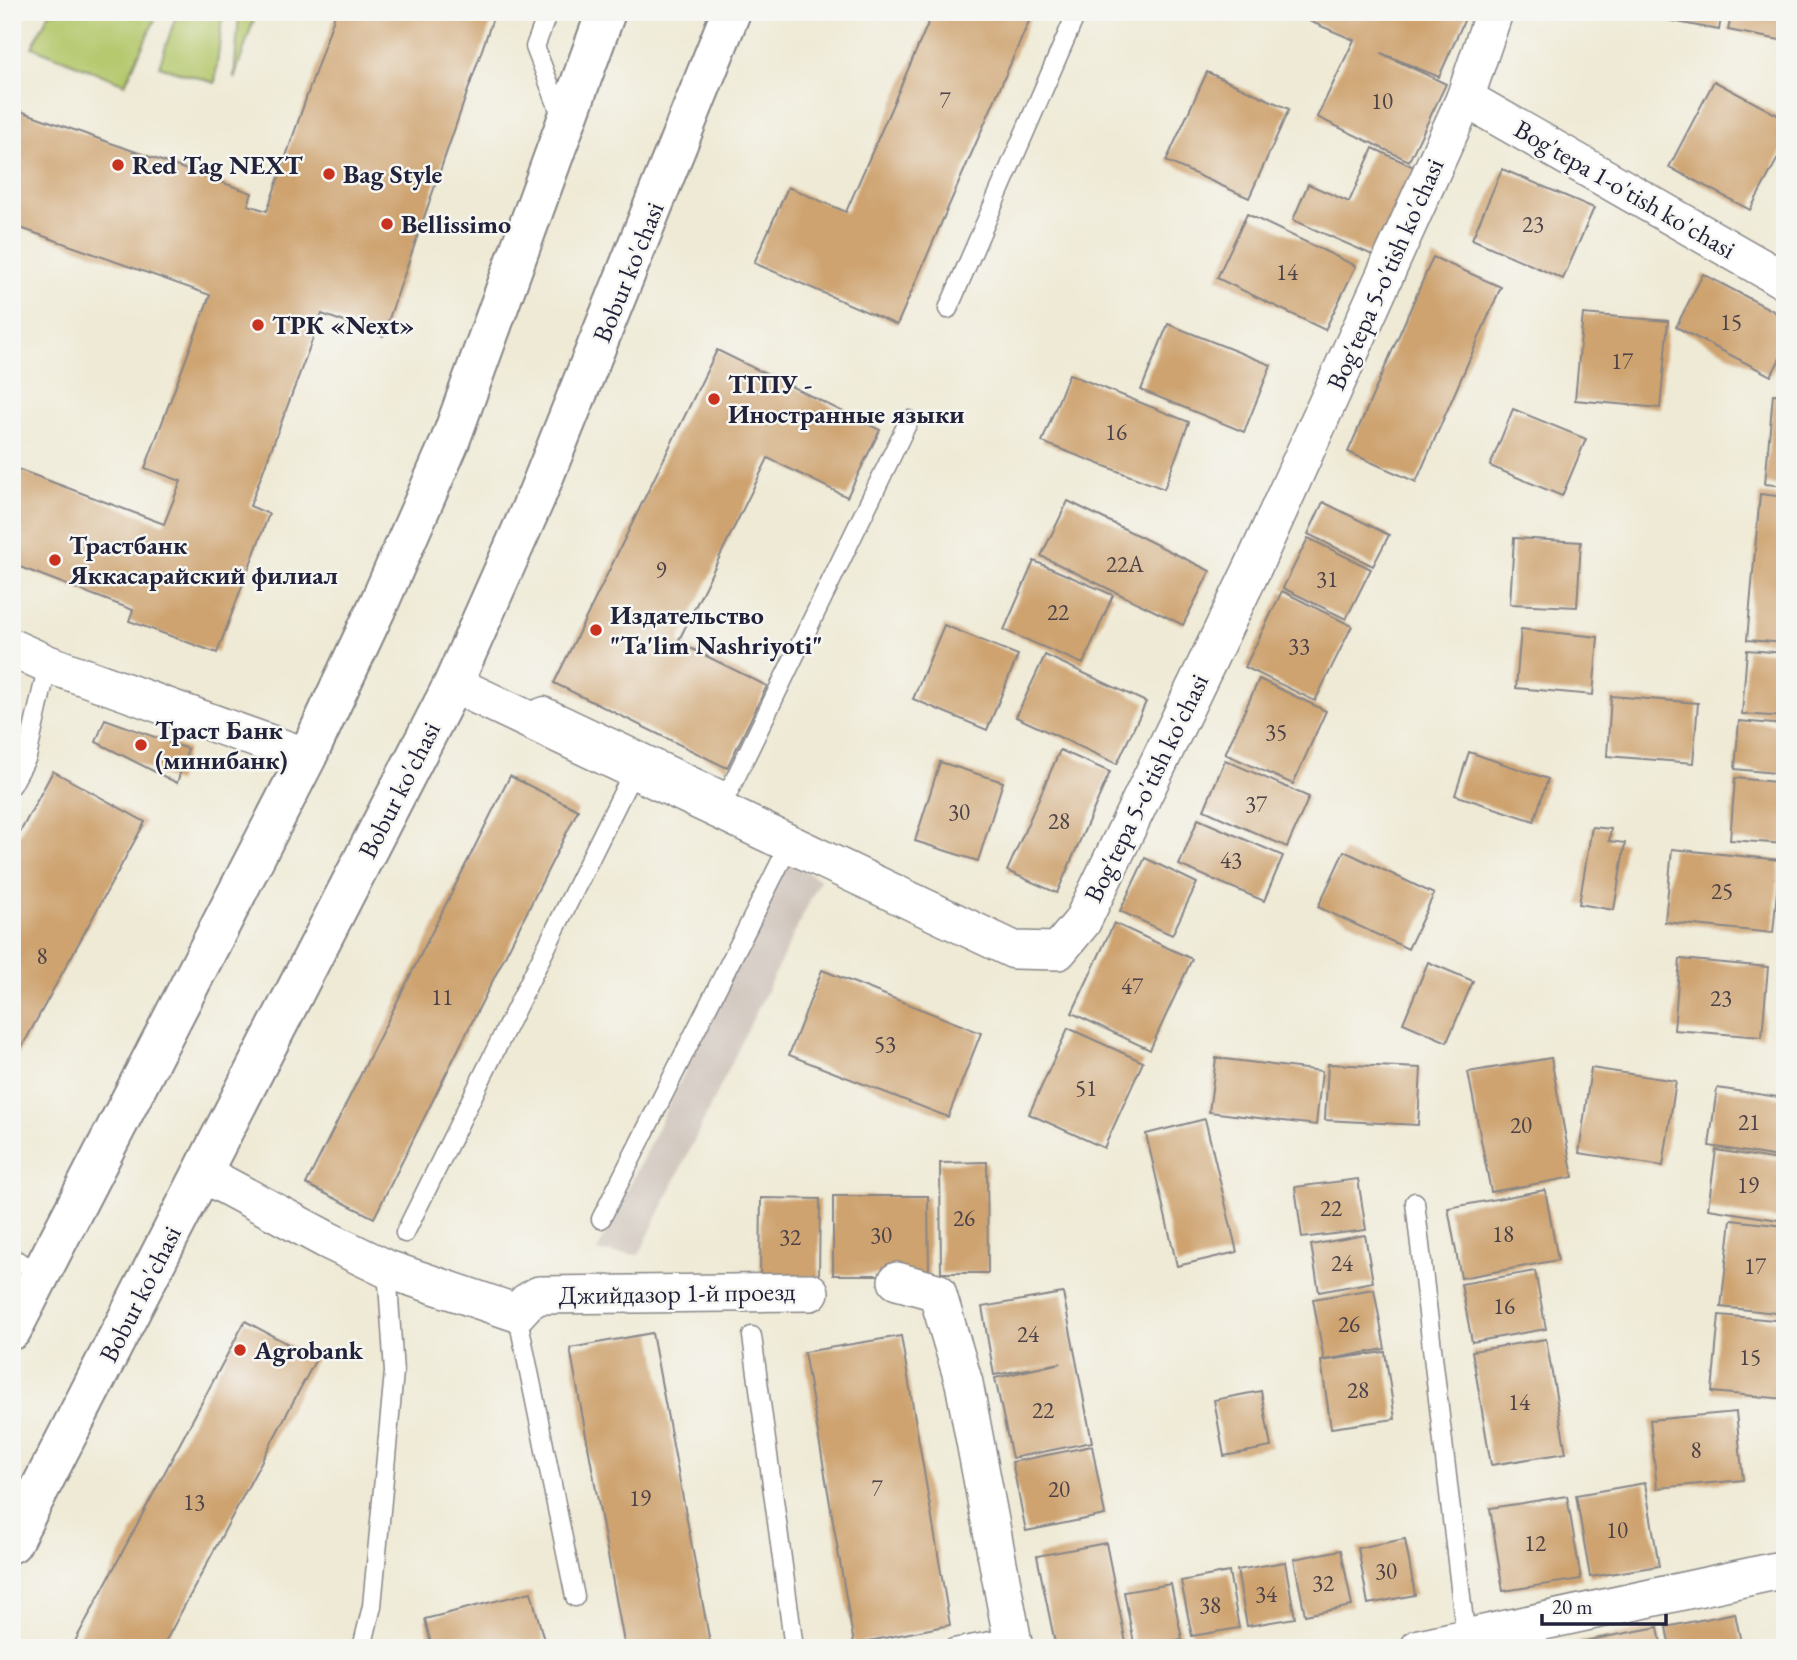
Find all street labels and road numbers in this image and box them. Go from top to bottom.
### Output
street label: Bog'tepa 1-o'tish ko'chasi [1508,112,1742,266]
street label: Bog'tepa 5-o'tish ko'chasi [1319,153,1451,395]
street label: Bobur ko'chasi [584,197,672,347]
street label: Bog'tepa 5-o'tish ko'chasi [1076,668,1216,908]
street label: Bobur ko'chasi [350,716,448,864]
street label: Bobur ko'chasi [91,1220,189,1368]
street label: Джийдазор 1-й проезд [558,1274,796,1312]

